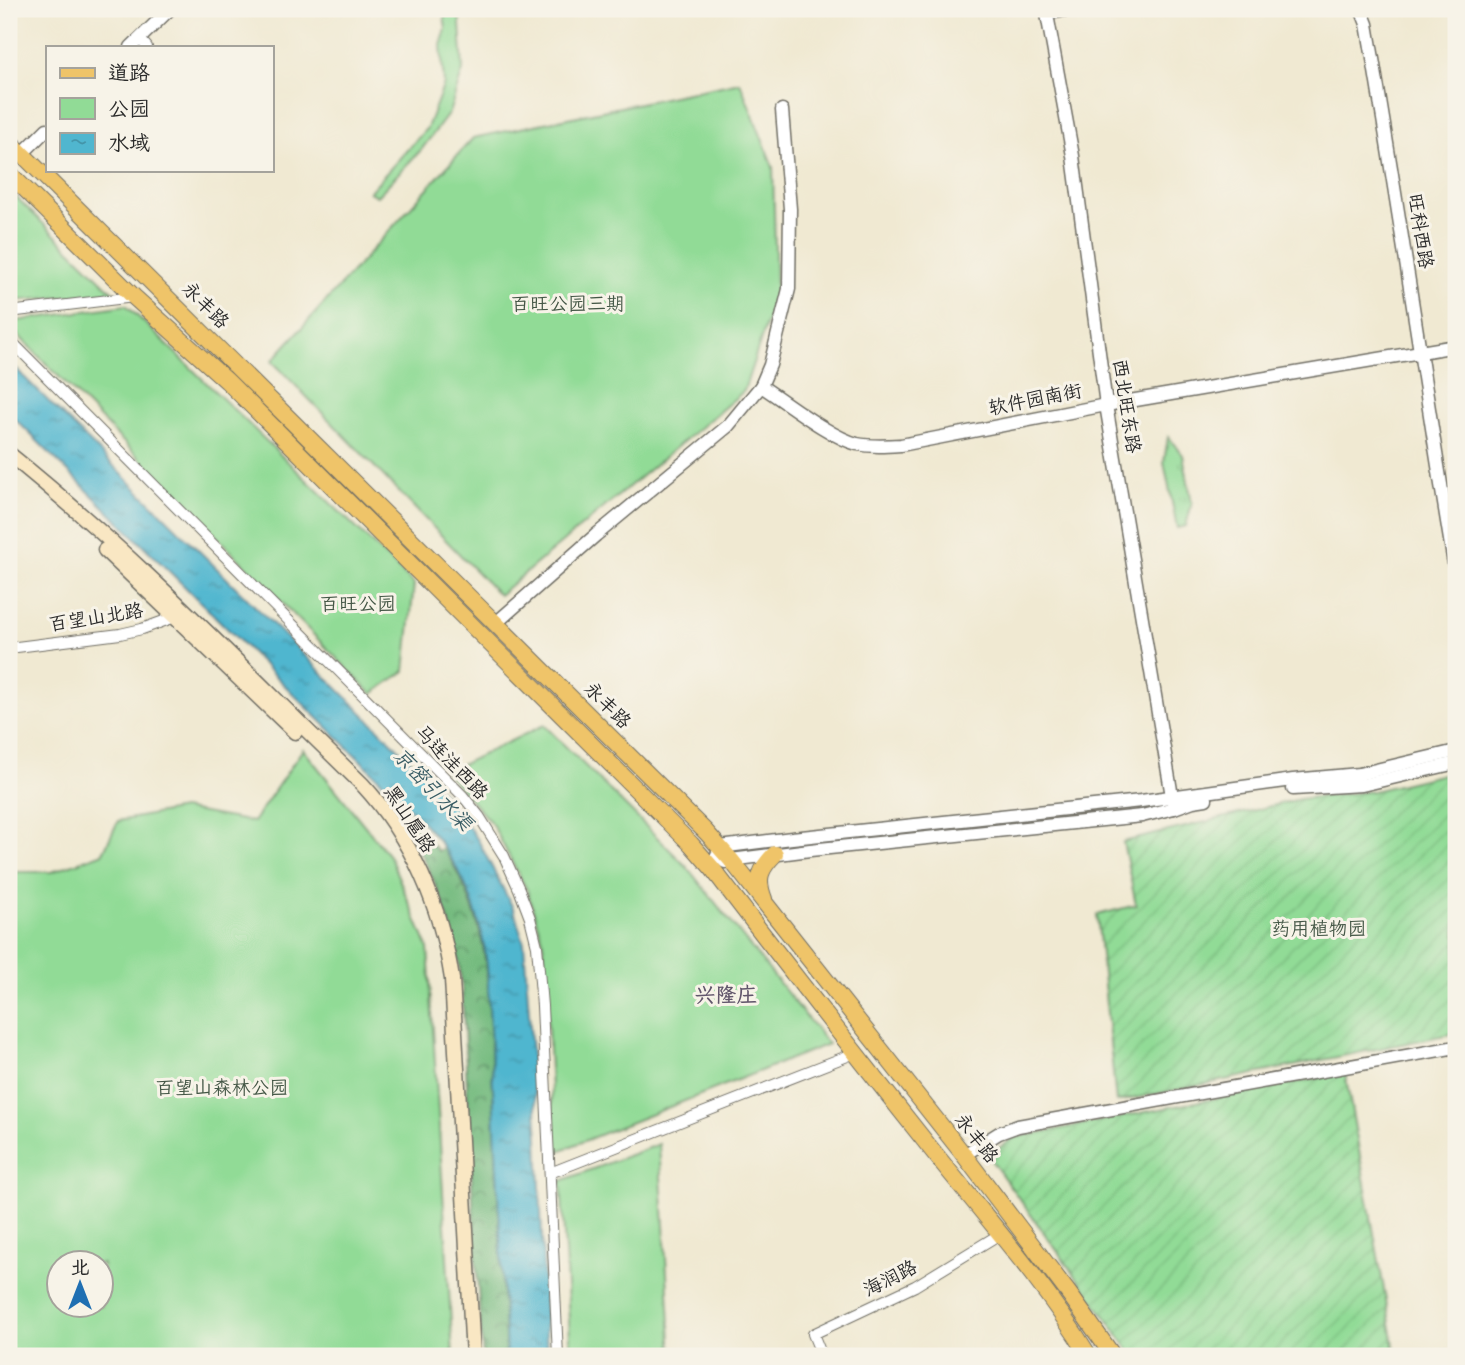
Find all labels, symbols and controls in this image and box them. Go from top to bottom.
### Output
legend [46,46,273,172]
text: 道路 [108,59,150,87]
text: 公园 [108,95,150,123]
text: 水域 [108,129,150,157]
street label: 旺科西路 [1403,192,1439,270]
street label: 永丰路 [177,276,235,334]
park label: 百旺公园三期 [511,291,625,316]
street label: 西北旺东路 [1107,357,1147,455]
street label: 软件园南街 [986,378,1084,420]
park label: 百旺公园 [320,591,396,616]
street label: 百望山北路 [47,597,145,637]
street label: 永丰路 [579,676,637,734]
street label: 马连洼西路 [410,719,494,805]
water label: 京密引水渠 [387,741,480,838]
street label: 黑山扈路 [379,780,441,858]
park label: 药用植物园 [1271,916,1367,941]
district label: 兴隆庄 [695,981,758,1009]
park label: 百望山森林公园 [155,1075,289,1100]
street label: 永丰路 [950,1108,1004,1168]
north arrow [46,1250,116,1320]
street label: 海润路 [859,1254,921,1302]
text: 北 [70,1255,90,1280]

